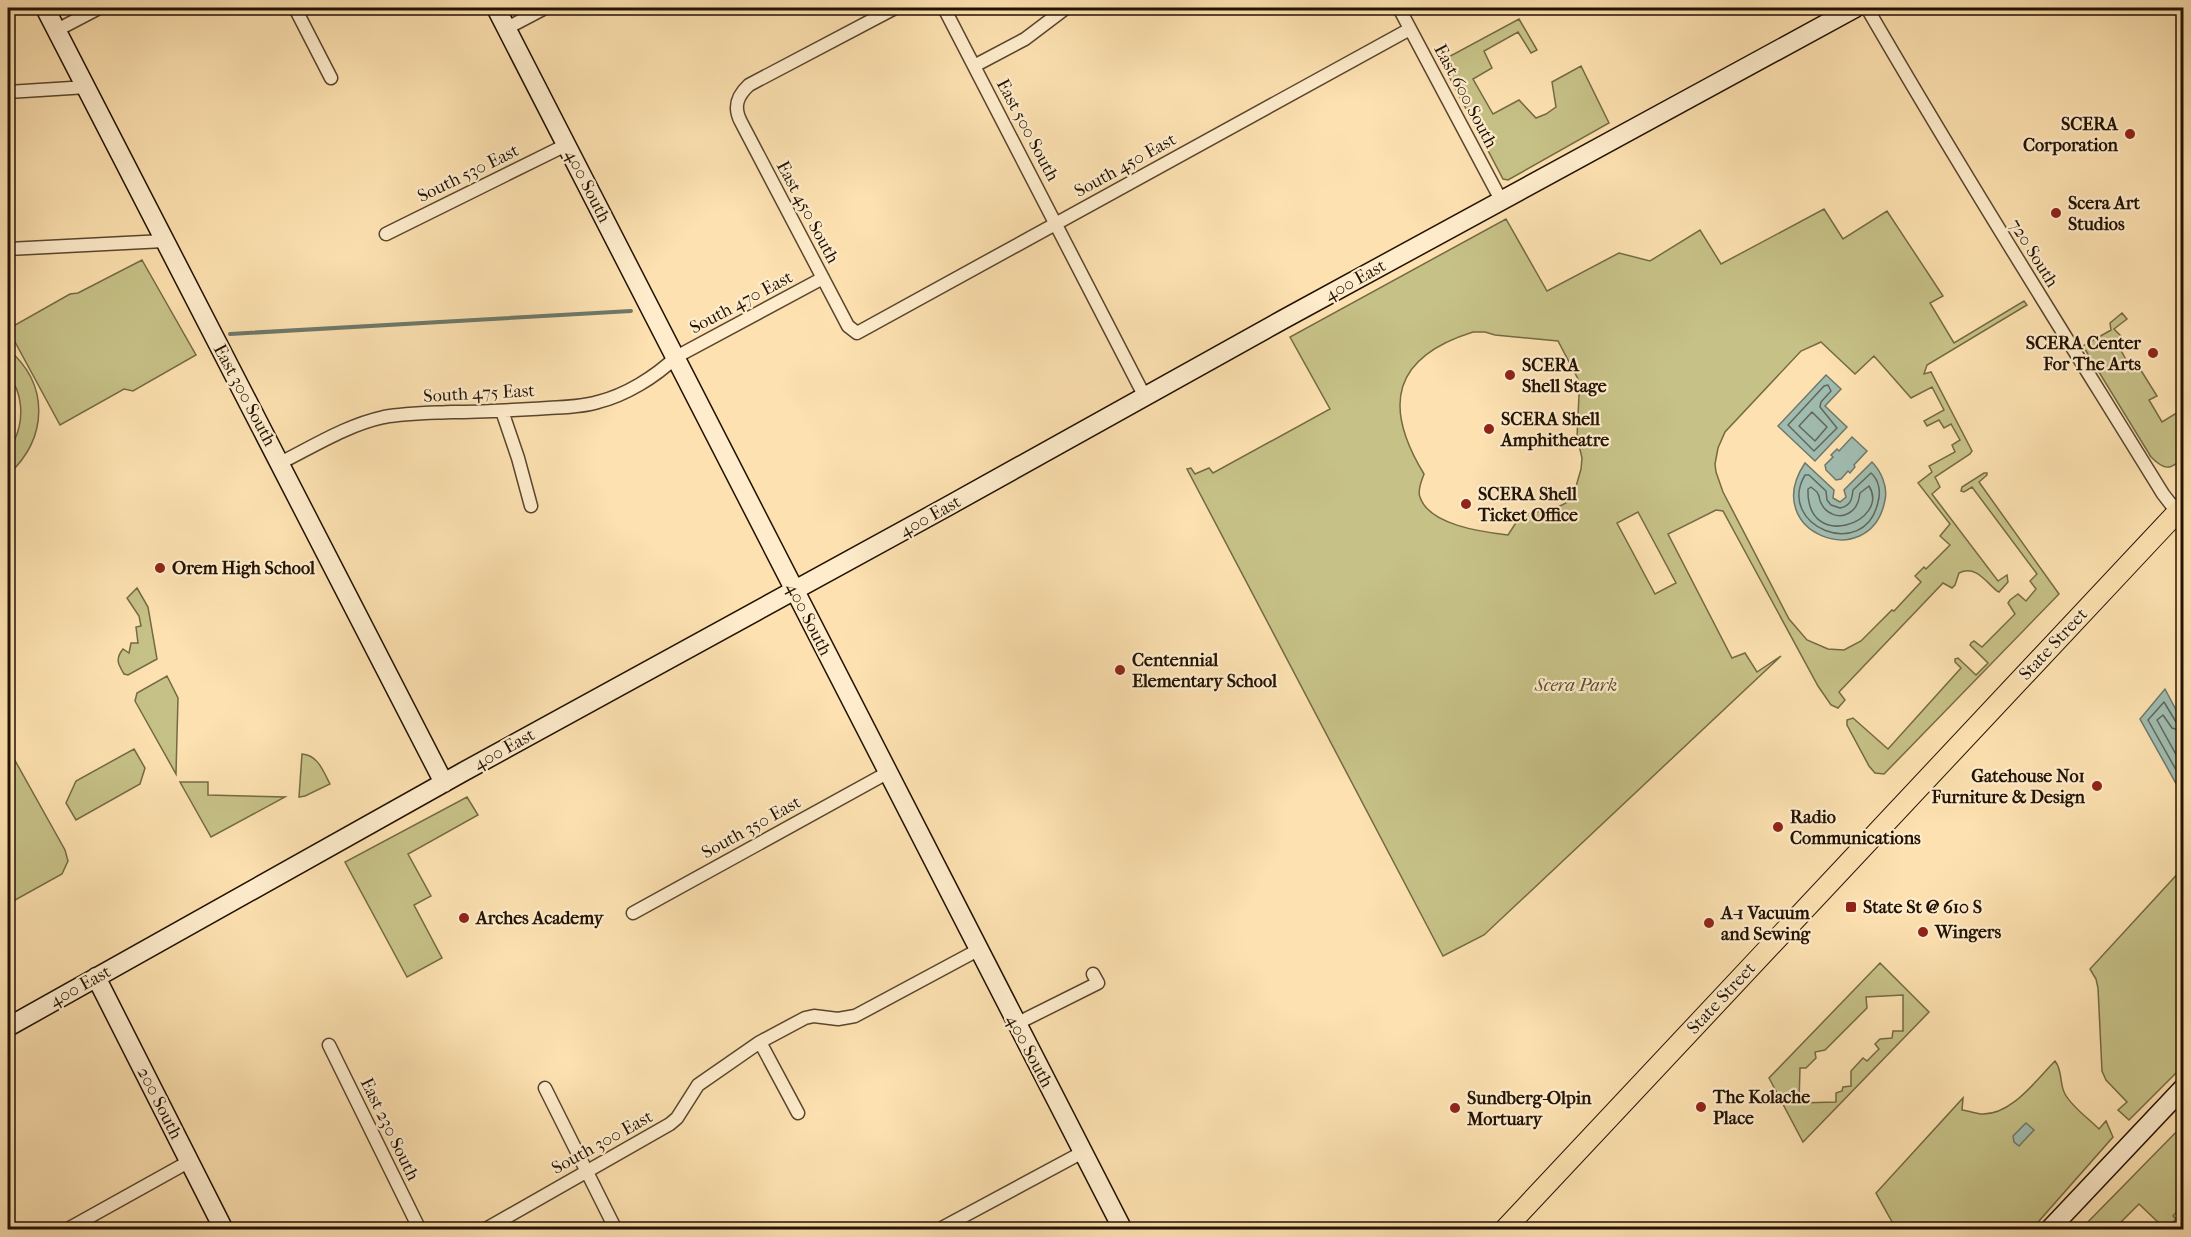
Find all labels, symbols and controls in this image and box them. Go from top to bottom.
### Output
street label: East 600 South [1429,41,1502,152]
street label: East 500 South [992,76,1063,185]
place label: SCERA Corporation [2023,114,2119,156]
marker: SCERA Corporation [2123,127,2137,141]
street label: South 450 East [1071,129,1180,202]
street label: South 530 East [414,140,523,207]
street label: 400 South [560,146,615,226]
street label: East 450 South [772,157,843,267]
place label: Scera Art Studios [2068,193,2140,235]
marker: Scera Art Studios [2049,206,2063,220]
street label: 720 South [2004,215,2063,291]
street label: 400 East [1321,255,1390,306]
street label: South 470 East [686,266,797,338]
place label: SCERA Center For The Arts [2026,333,2141,375]
street label: East 300 South [209,341,280,450]
marker: SCERA Center For The Arts [2146,346,2160,360]
place label: SCERA Shell Stage [1522,355,1607,397]
marker: SCERA Shell Stage [1503,368,1517,382]
street label: South 475 East [423,380,536,407]
place label: SCERA Shell Amphitheatre [1500,409,1609,451]
marker: SCERA Shell Amphitheatre [1482,422,1496,436]
place label: SCERA Shell Ticket Office [1477,484,1578,526]
street label: 400 East [896,491,965,542]
marker: SCERA Shell Ticket Office [1459,497,1473,511]
place label: Orem High School [172,558,316,579]
marker: Orem High School [153,561,167,575]
street label: 400 South [781,579,836,659]
street label: State Street [2015,604,2092,685]
place label: Centennial Elementary School [1132,650,1278,692]
marker: Centennial Elementary School [1113,663,1127,677]
park label: Scera Park [1534,675,1617,696]
street label: 400 East [470,724,539,775]
place label: Gatehouse No1 Furniture & Design [1931,766,2086,808]
marker: Gatehouse No1 Furniture & Design [2090,779,2104,793]
street label: South 350 East [698,791,805,863]
place label: Radio Communications [1790,807,1921,849]
marker: Radio Communications [1771,820,1785,834]
place label: State St @ 610 S [1863,897,1982,918]
marker: State St @ 610 S [1844,900,1858,914]
place label: A-1 Vacuum and Sewing [1720,903,1812,945]
place label: Arches Academy [475,908,605,929]
marker: Arches Academy [457,911,471,925]
marker: A-1 Vacuum and Sewing [1702,916,1716,930]
place label: Wingers [1934,922,2002,943]
marker: Wingers [1916,925,1930,939]
street label: State Street [1683,958,1760,1039]
street label: 400 East [46,961,115,1012]
street label: 400 South [1002,1011,1057,1091]
street label: 200 South [133,1064,187,1143]
street label: East 230 South [356,1074,423,1184]
place label: The Kolache Place [1712,1087,1810,1129]
place label: Sundberg-Olpin Mortuary [1466,1088,1592,1130]
marker: The Kolache Place [1694,1100,1708,1114]
marker: Sundberg-Olpin Mortuary [1448,1101,1462,1115]
street label: South 300 East [548,1106,657,1179]

